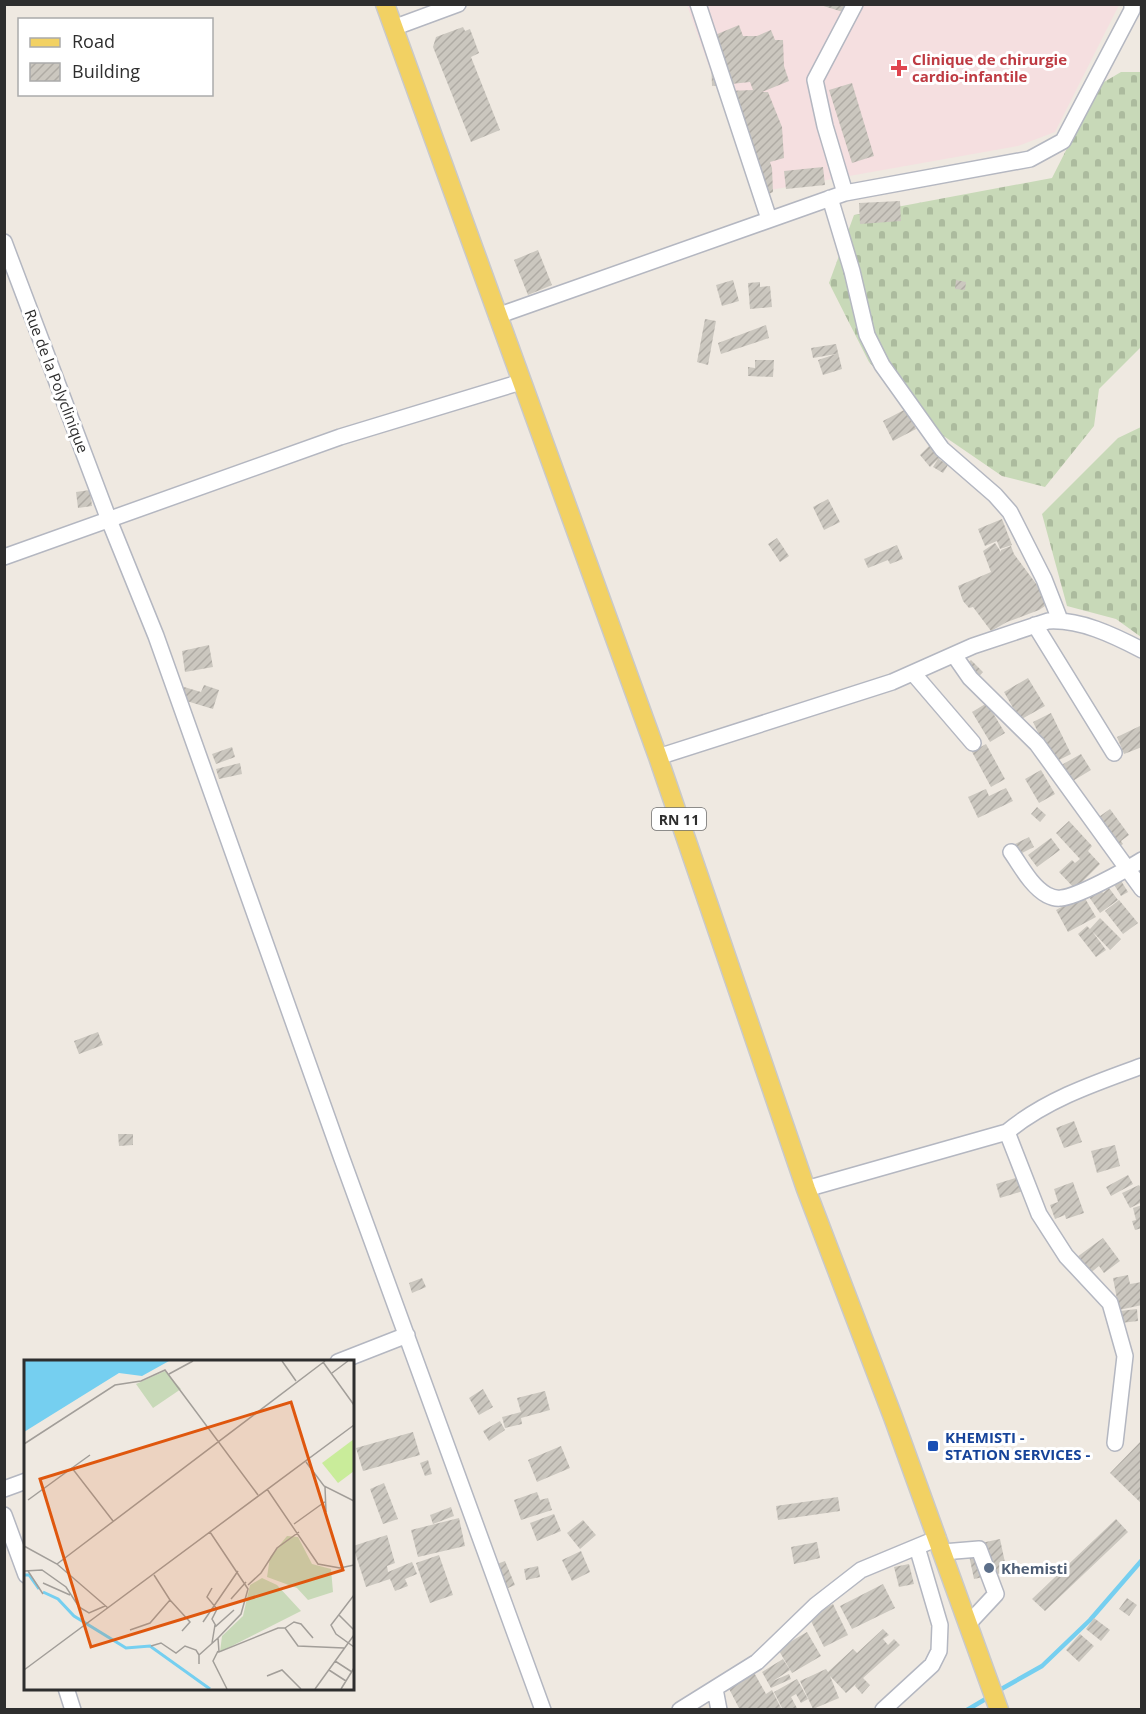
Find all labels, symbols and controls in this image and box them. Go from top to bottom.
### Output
legend [18,18,213,96]
text: Road [72,29,115,53]
place label: Clinique de chirurgie cardio-infantile [912,49,1067,86]
text: Building [72,59,140,83]
marker: Clinique de chirurgie cardio-infantile [890,59,908,77]
street label: Rue de la Polyclinique [20,306,94,456]
road number: RN 11 [652,808,706,830]
inset map [24,1360,354,1690]
place label: KHEMISTI - STATION SERVICES - [945,1427,1090,1464]
marker: KHEMISTI - STATION SERVICES - [926,1439,940,1453]
place label: Khemisti [1001,1558,1068,1578]
marker: Khemisti [982,1561,996,1575]

